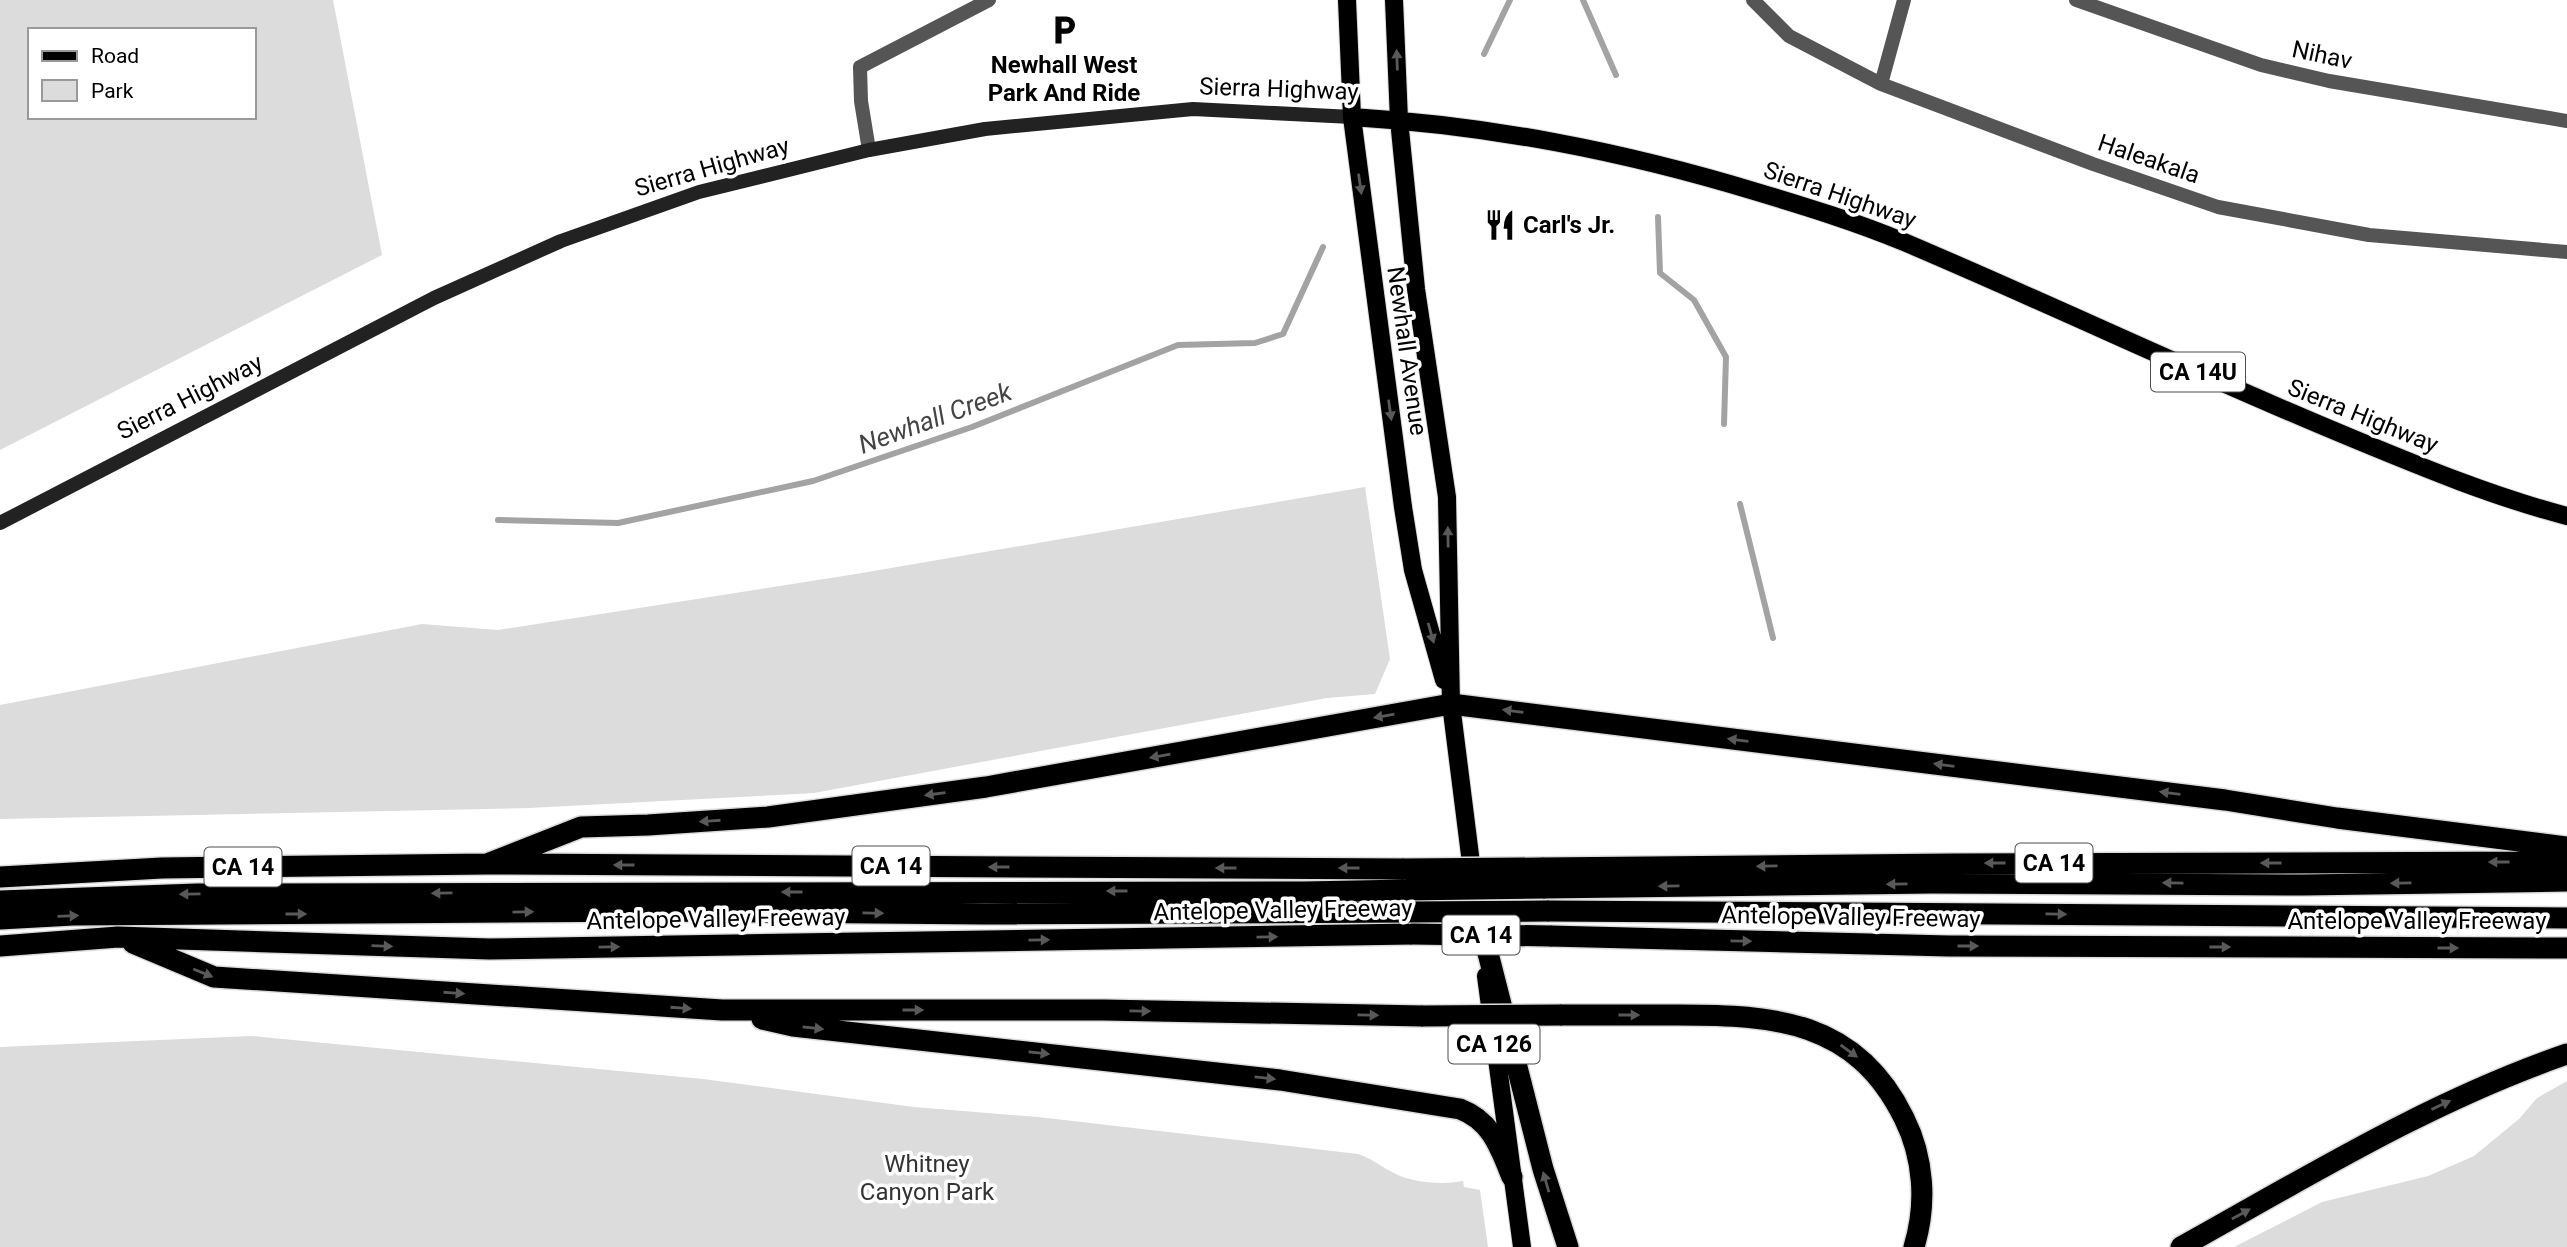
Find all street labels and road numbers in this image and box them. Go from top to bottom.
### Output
street label: Nihav [2289,35,2355,75]
street label: Sierra Highway [1199,72,1360,106]
street label: Haleakala [2094,129,2204,189]
street label: Sierra Highway [631,131,793,202]
street label: Sierra Highway [1760,156,1921,234]
street label: Newhall Avenue [1381,265,1433,437]
street label: Sierra Highway [113,348,268,446]
road number: CA 14U [2151,352,2245,392]
street label: Sierra Highway [2284,373,2443,459]
road number: CA 14 [2016,844,2092,883]
road number: CA 14 [852,846,930,886]
road number: CA 14 [204,848,282,887]
street label: Antelope Valley Freeway [1153,894,1413,926]
street label: Antelope Valley Freeway [1721,901,1981,933]
street label: Antelope Valley Freeway [586,903,846,935]
street label: Antelope Valley Freeway [2287,907,2547,935]
road number: CA 14 [1442,916,1520,954]
road number: CA 126 [1448,1024,1540,1064]

